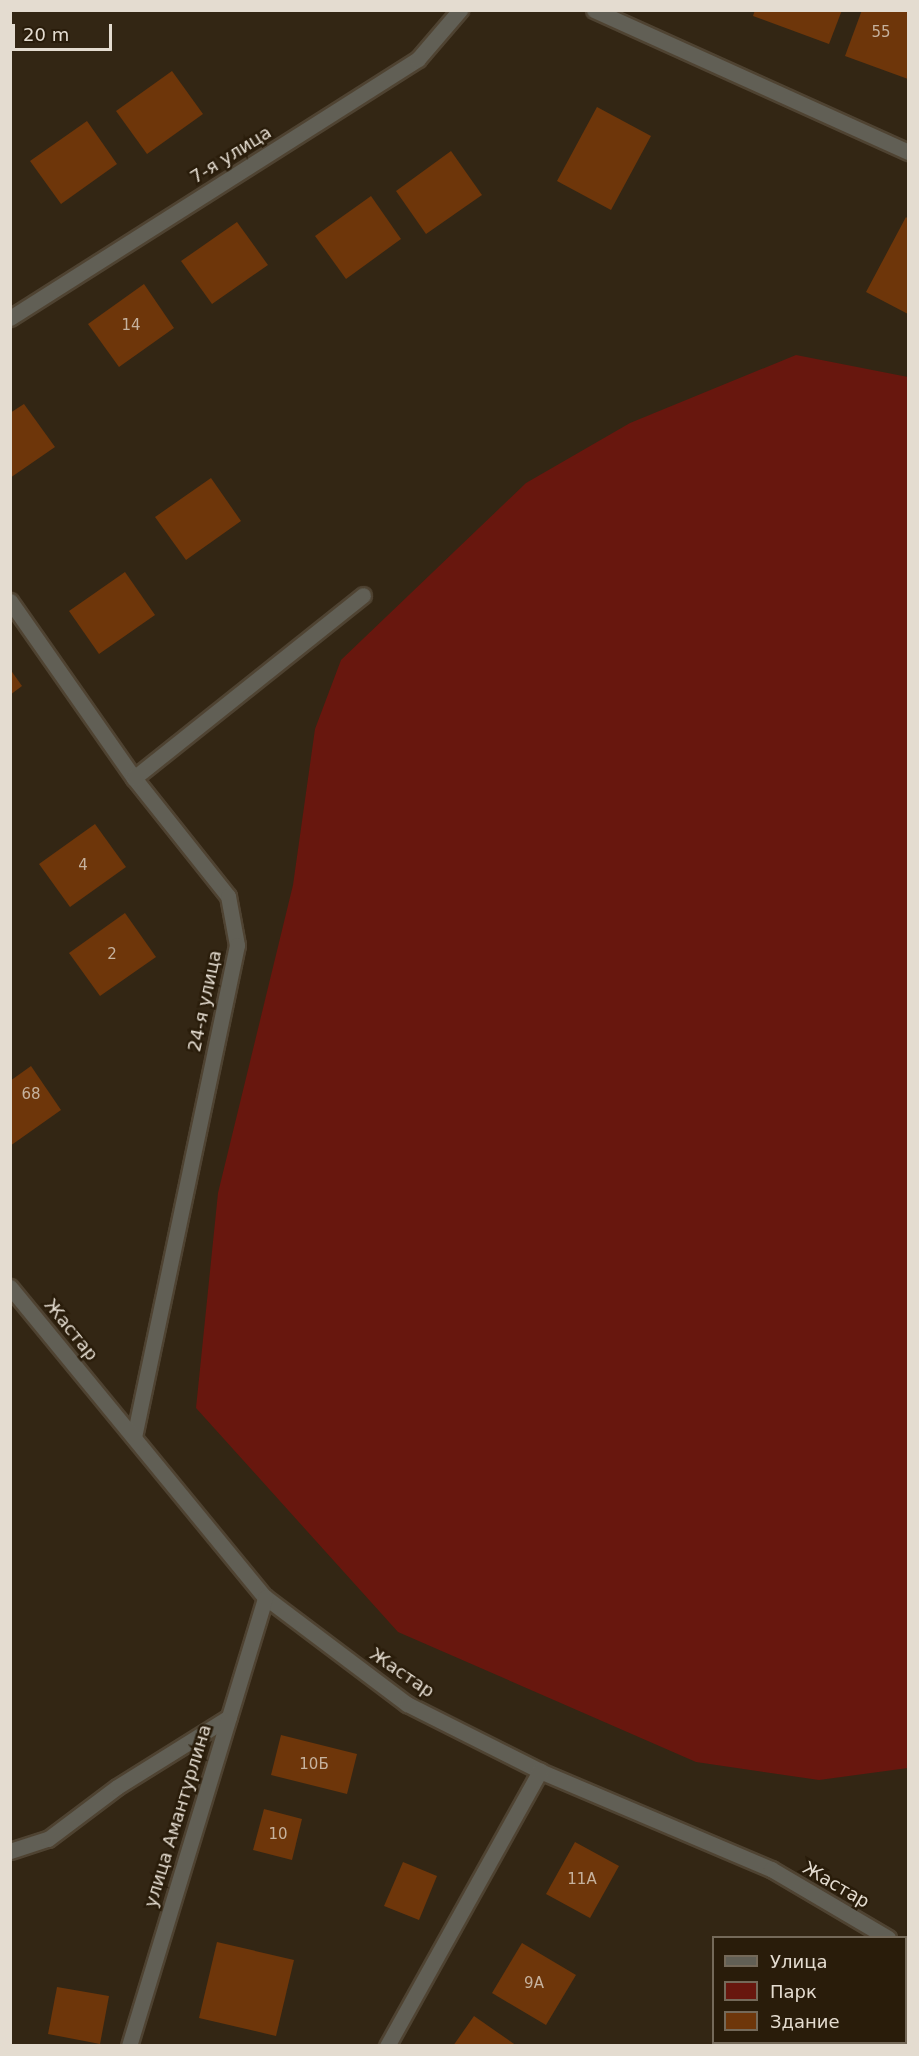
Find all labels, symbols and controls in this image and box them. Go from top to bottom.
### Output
scale bar [15,12,116,50]
text: 20 m [23,24,69,45]
house number: 55 [871,24,891,42]
street label: 7-я улица [186,122,276,188]
house number: 14 [121,317,141,335]
house number: 4 [78,857,88,875]
house number: 2 [107,946,117,964]
street label: 24-я улица [184,948,226,1054]
house number: 68 [21,1086,41,1104]
street label: Жастар [40,1295,102,1365]
street label: Жастар [366,1644,438,1702]
street label: улица Амантурлина [140,1722,216,1910]
house number: 10Б [299,1756,329,1774]
house number: 10 [268,1826,288,1844]
street label: Жастар [799,1857,873,1913]
house number: 11А [567,1871,597,1889]
legend [712,1936,907,2044]
text: Улица [770,1951,827,1972]
house number: 9А [524,1975,544,1993]
text: Парк [770,1981,817,2002]
text: Здание [770,2011,840,2032]

